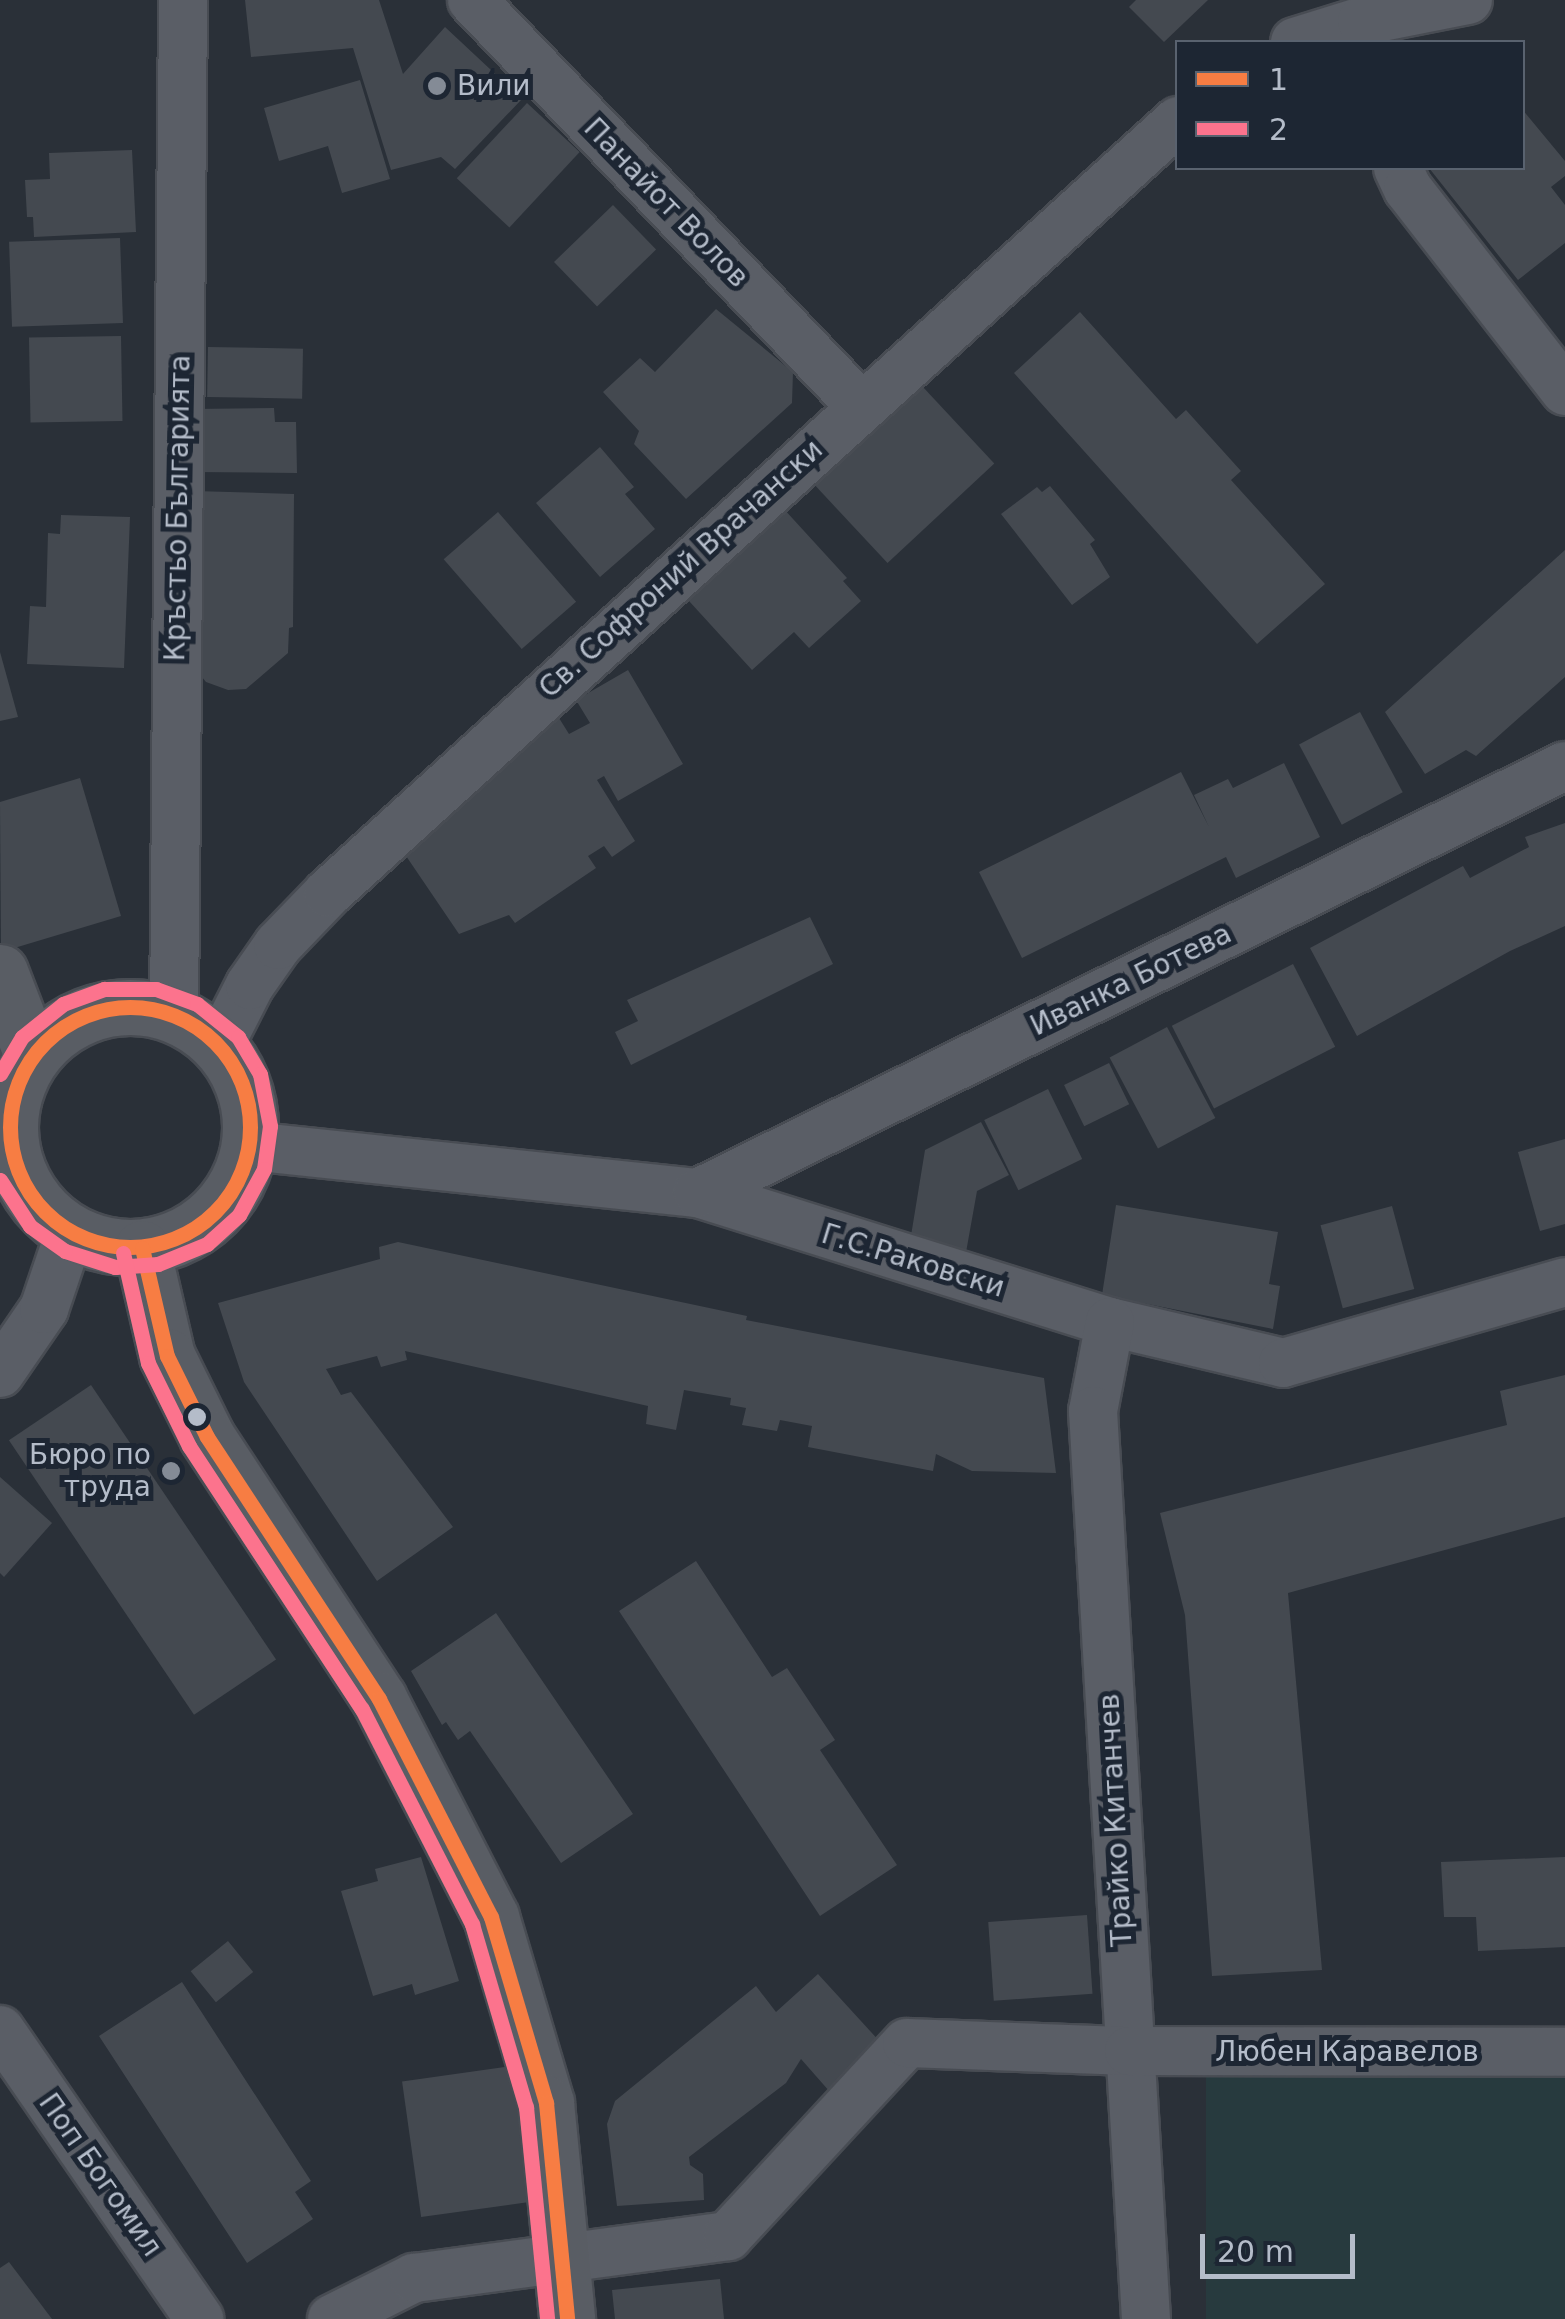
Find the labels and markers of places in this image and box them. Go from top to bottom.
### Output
place label: Вили [457,69,530,103]
marker: Вили [426,75,448,97]
unlabelled marker [187,1407,207,1427]
place label: Бюро по труда [29,1438,151,1504]
marker: Бюро по труда [160,1460,182,1482]

